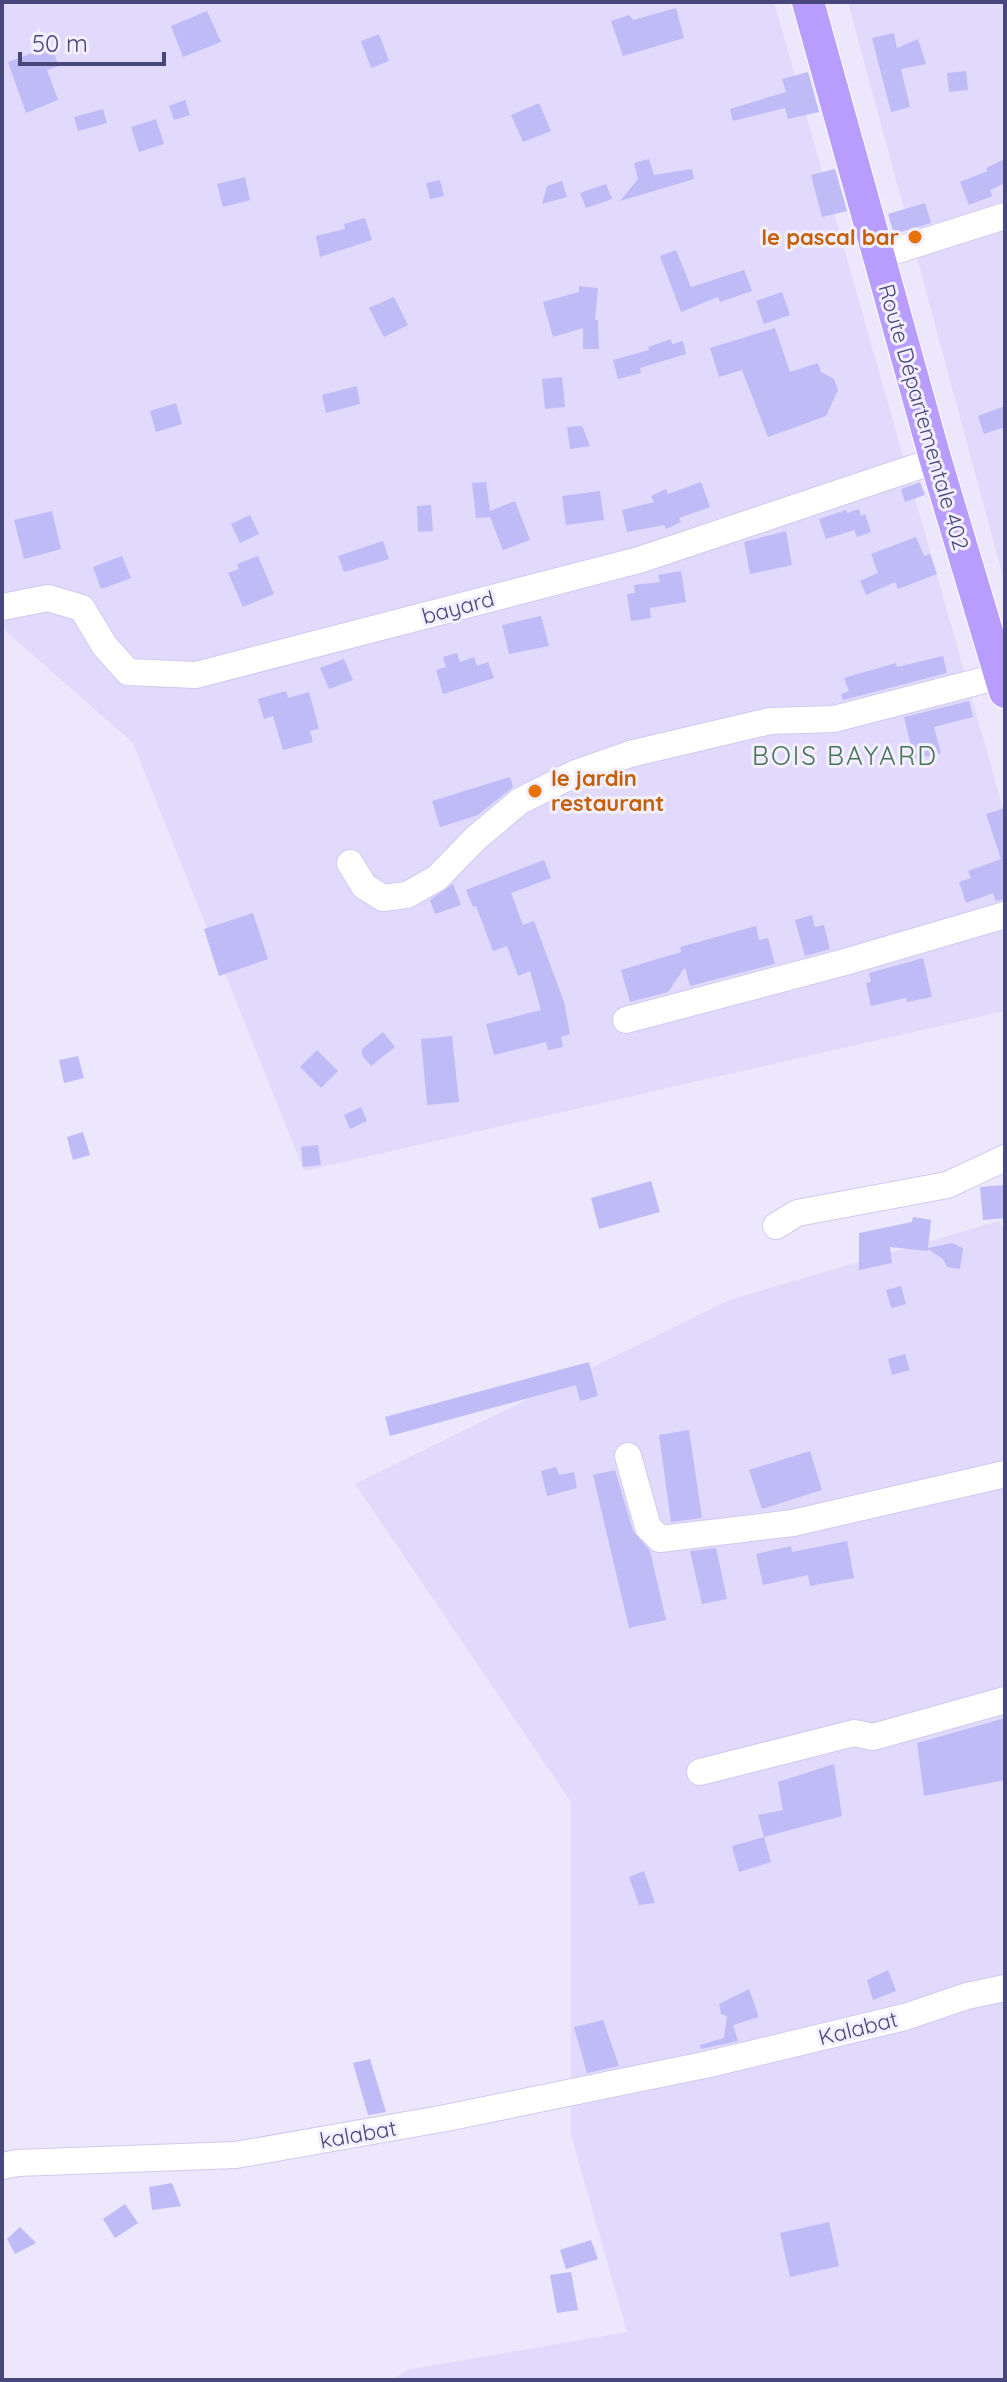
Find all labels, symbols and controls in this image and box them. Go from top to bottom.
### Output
scale bar [20,16,164,66]
text: 50 m [32,28,88,58]
place label: le pascal bar [761,223,899,251]
marker: le pascal bar [906,228,924,246]
street label: Route Départementale 402 [873,281,975,553]
street label: bayard [419,584,497,630]
district label: BOIS BAYARD [752,739,938,772]
place label: le jardin restaurant [551,764,664,817]
marker: le jardin restaurant [526,782,544,800]
street label: Kalabat [815,2005,901,2051]
street label: kalabat [317,2113,399,2155]

